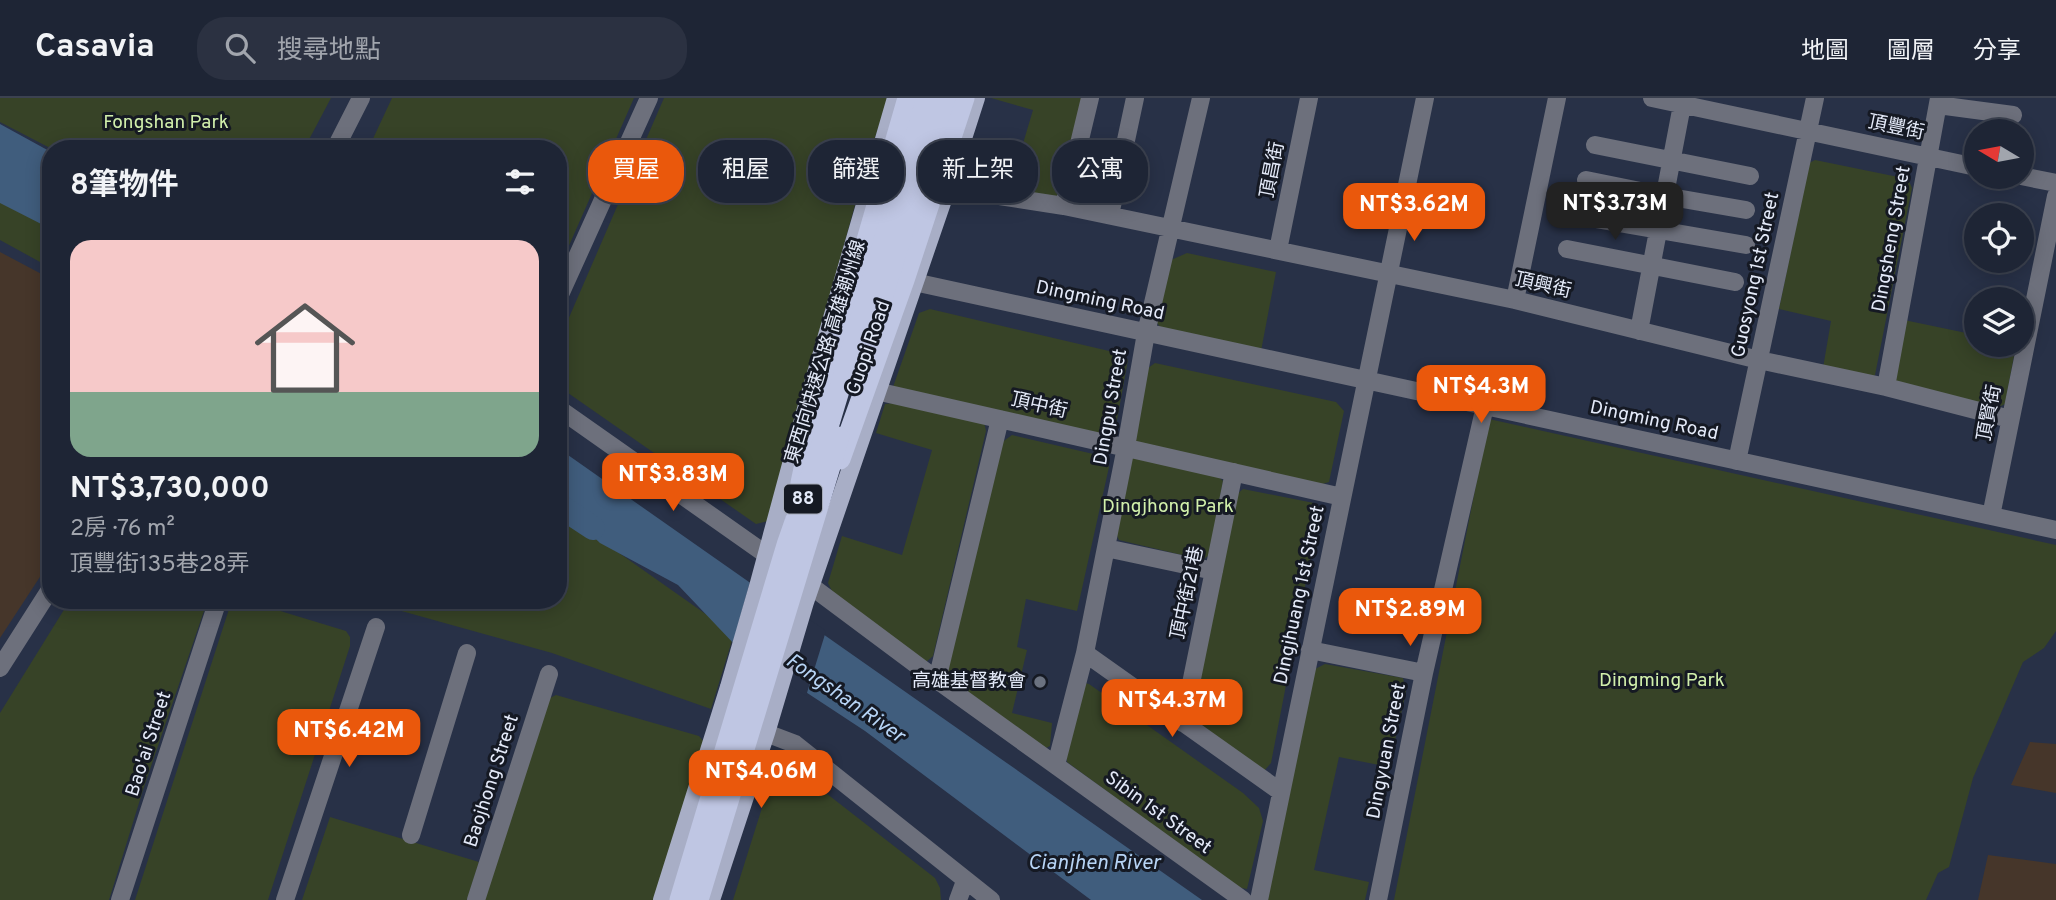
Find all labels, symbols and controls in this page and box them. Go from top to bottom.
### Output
search box [197,17,687,80]
text: Casavia [35,27,155,69]
icon: search [221,29,259,67]
text: 搜尋地點 [277,35,381,68]
text: 地圖 [1801,37,1849,67]
text: 圖層 [1887,37,1935,67]
text: 分享 [1973,37,2021,67]
street label: 頂豐街 [1866,110,1926,146]
park label: Fongshan Park [103,111,229,135]
north arrow [1964,119,2034,189]
map controls [1964,119,2034,357]
chip: 買屋 [588,140,684,203]
chip: 租屋 [698,140,794,203]
chip: 篩選 [808,140,904,203]
chip: 新上架 [918,140,1038,203]
chip: 公寓 [1052,140,1148,203]
street label: 頂昌街 [1256,140,1290,200]
icon: filters [501,163,539,201]
street label: Dingsheng Street [1867,164,1917,314]
text: 8筆物件 [70,168,179,205]
pin: NT$3.73M [1543,183,1687,242]
pin: NT$3.62M [1342,184,1486,243]
text: NT$3.73M [1562,190,1668,219]
street label: Guosyong 1st Street [1727,190,1785,360]
text: NT$3.62M [1359,191,1469,220]
button: locate [1964,203,2034,273]
street label: 東西向快速公路 高雄潮州線 [781,237,871,467]
street label: 頂興街 [1513,268,1573,304]
street label: Dingming Road [1034,276,1166,326]
icon: home [242,285,368,411]
button: layers [1964,287,2034,357]
street label: Guopi Road [842,298,896,398]
street label: Dingpu Street [1089,347,1133,467]
pin: NT$4.3M [1416,366,1546,425]
text: NT$4.3M [1433,373,1529,402]
street label: 頂賢街 [1973,383,2007,443]
street label: 頂中街 [1009,388,1069,424]
street label: Dingming Road [1588,396,1720,446]
pin: NT$3.83M [601,454,745,513]
text: NT$3.83M [618,461,728,490]
text: NT$3,730,000 [70,471,270,508]
road number: 88 [784,484,822,514]
park label: Dingjhong Park [1102,495,1234,519]
street label: Dingjhuang 1st Street [1269,503,1331,687]
text: 2房 · 76 m² [70,515,175,544]
street label: 頂中街21巷 [1166,544,1210,642]
text: 頂豐街135巷28弄 [70,551,250,580]
pin: NT$2.89M [1338,588,1482,648]
text: NT$2.89M [1354,596,1466,625]
water label: Fongshan River [780,648,911,751]
park label: Dingming Park [1599,669,1725,693]
place label: 高雄基督教會 [912,670,1026,694]
marker: 高雄基督教會 [1032,674,1048,690]
pin: NT$4.37M [1100,680,1244,739]
street label: Dingyuan Street [1362,681,1412,821]
text: NT$4.37M [1118,687,1226,716]
street label: Bao'ai Street [121,688,177,800]
pin: NT$6.42M [277,710,421,769]
street label: Baojhong Street [459,712,525,850]
text: NT$6.42M [293,717,405,746]
pin: NT$4.06M [689,750,833,810]
text: NT$4.06M [705,758,817,787]
street label: Sibin 1st Street [1100,766,1216,860]
water label: Cianjhen River [1028,850,1162,877]

